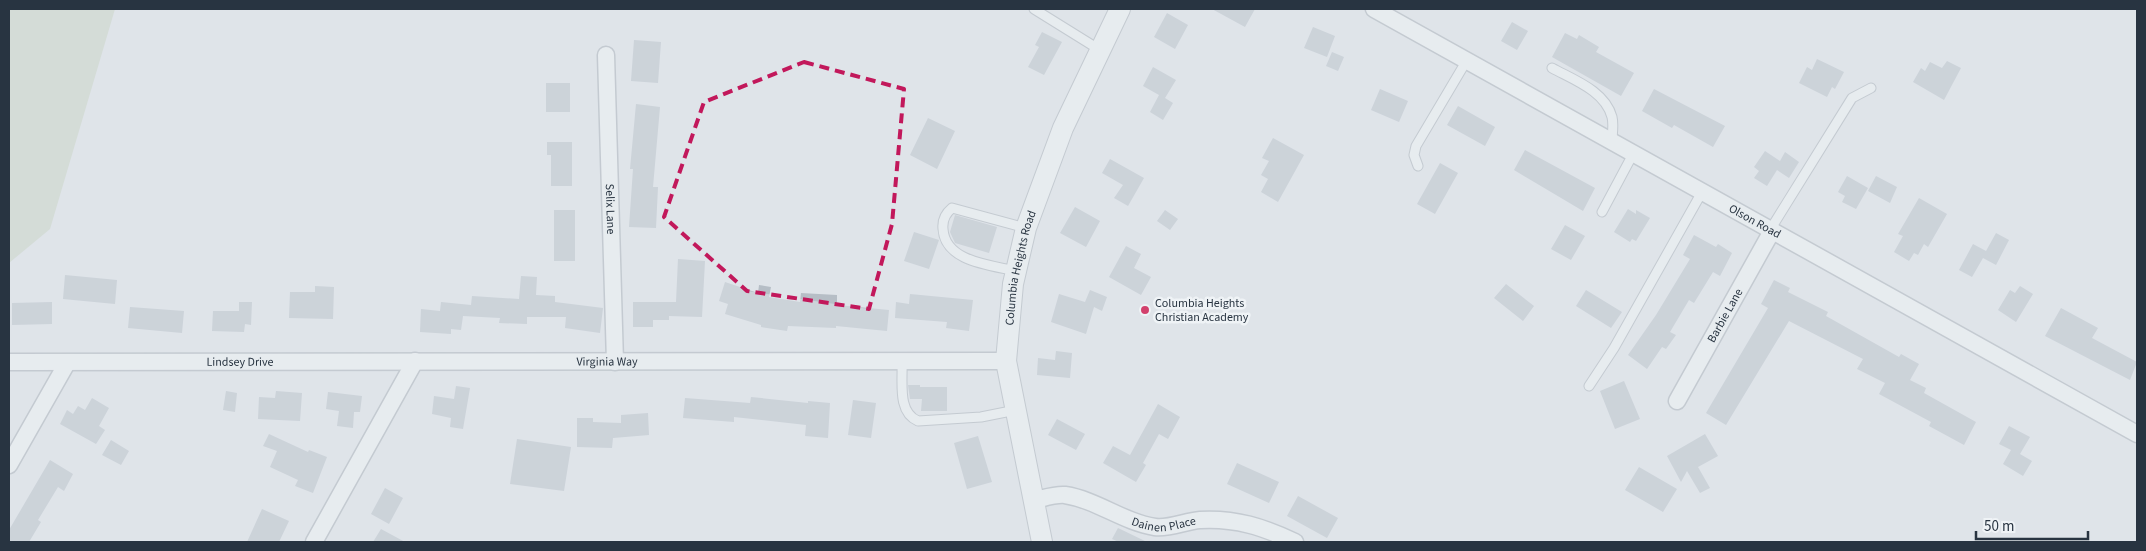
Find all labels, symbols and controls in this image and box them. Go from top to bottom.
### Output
street label: Selix Lane [601,183,619,235]
street label: Olson Road [1725,200,1784,243]
street label: Columbia Heights Road [1001,208,1041,326]
street label: Barbie Lane [1703,285,1747,346]
place label: Columbia Heights Christian Academy [1155,295,1249,326]
marker: Columbia Heights Christian Academy [1139,304,1151,316]
street label: Virginia Way [576,353,638,370]
street label: Lindsey Drive [206,354,274,371]
scale bar [1976,508,2088,540]
street label: Dainen Place [1129,513,1197,536]
text: 50 m [1984,516,2014,537]

